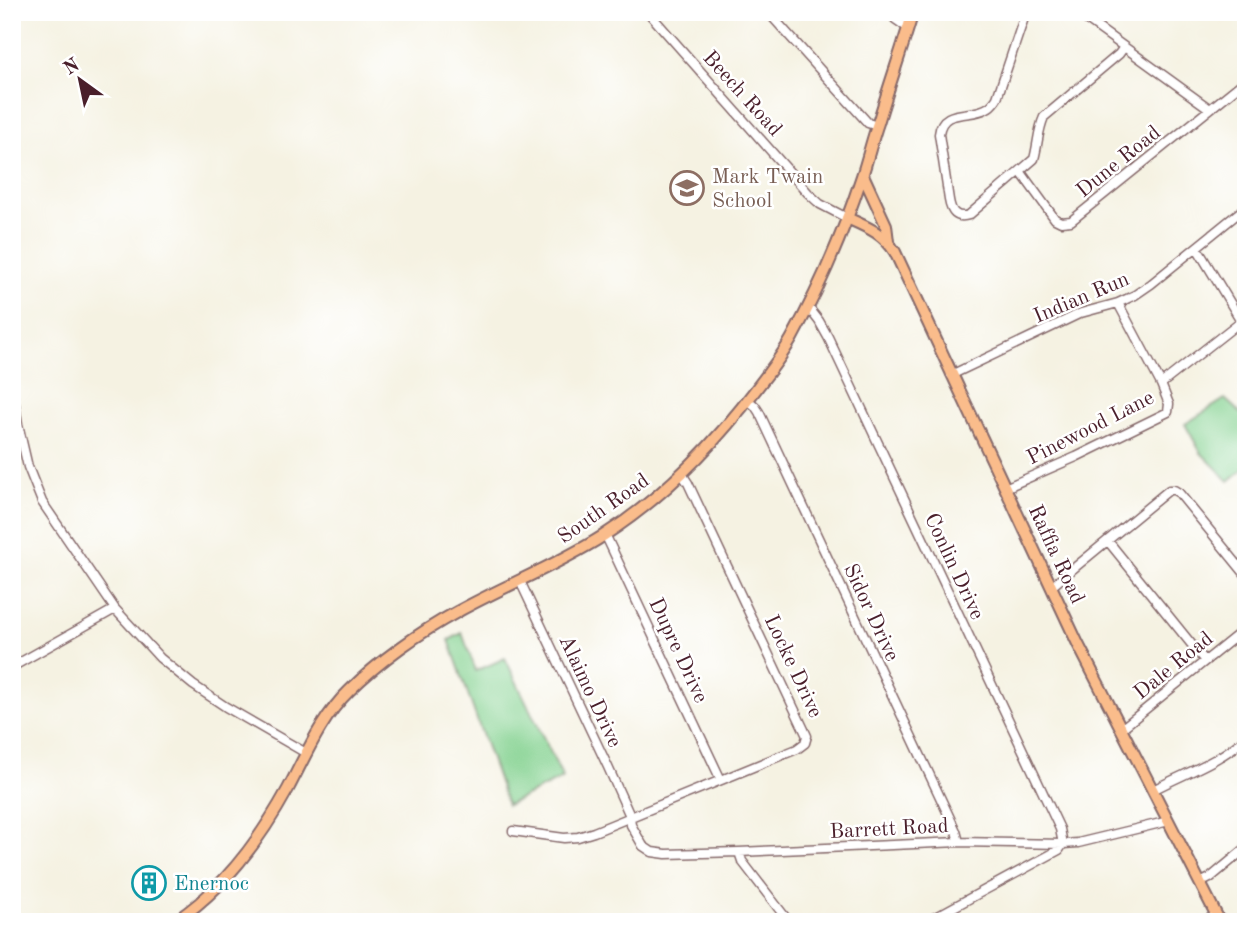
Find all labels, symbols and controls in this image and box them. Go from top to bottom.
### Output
north arrow [46,46,116,116]
street label: Beech Road [698,47,786,141]
text: N [61,56,84,80]
street label: Dune Road [1073,122,1165,202]
place label: Mark Twain School [712,167,823,212]
school or university icon: Mark Twain School [668,169,706,207]
street label: Indian Run [1031,269,1132,328]
street label: Pinewood Lane [1024,387,1158,469]
street label: South Road [554,470,653,548]
street label: Raffia Road [1024,502,1088,607]
street label: Conlin Drive [920,510,987,623]
street label: Sidor Drive [839,561,902,665]
street label: Dupre Drive [644,595,711,706]
street label: Locke Drive [760,612,826,721]
street label: Dale Road [1131,628,1217,704]
street label: Alaimo Drive [555,632,625,751]
street label: Barrett Road [829,816,949,843]
building icon: Enernoc [130,864,168,902]
place label: Enernoc [174,874,249,895]

